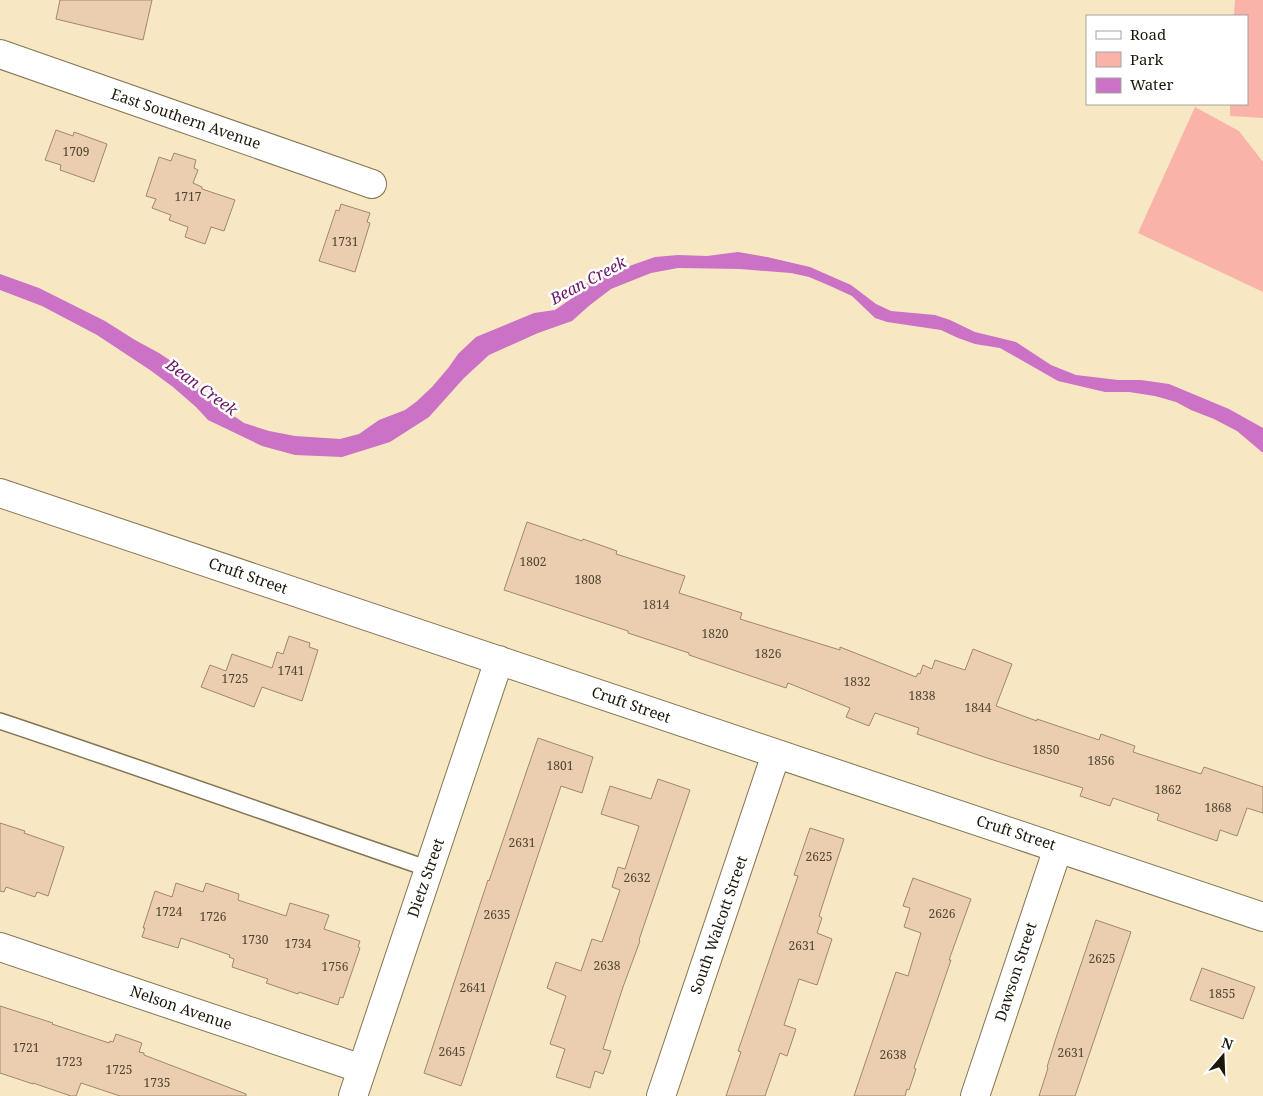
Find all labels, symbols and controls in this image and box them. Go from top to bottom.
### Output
legend [1086,15,1248,105]
text: Road [1130,24,1166,44]
text: Park [1130,49,1164,69]
text: Water [1130,74,1173,94]
street label: East Southern Avenue [109,83,264,153]
house number: 1709 [63,143,89,160]
house number: 1717 [175,188,202,205]
house number: 1731 [332,233,358,250]
water label: Bean Creek [545,250,631,310]
water label: Bean Creek [161,353,243,421]
street label: Cruft Street [206,552,291,598]
house number: 1802 [520,553,546,570]
house number: 1808 [575,571,602,588]
house number: 1814 [643,596,670,613]
house number: 1820 [702,625,729,642]
house number: 1826 [755,645,782,662]
house number: 1741 [278,662,304,679]
house number: 1725 [222,670,248,687]
house number: 1832 [844,673,870,690]
street label: Cruft Street [589,681,674,727]
house number: 1838 [909,687,936,704]
house number: 1844 [965,699,992,716]
house number: 1850 [1033,741,1060,758]
house number: 1856 [1088,752,1115,769]
house number: 1801 [547,757,573,774]
house number: 1862 [1155,781,1181,798]
house number: 1868 [1205,799,1232,816]
street label: Cruft Street [974,810,1059,854]
house number: 2631 [509,834,535,851]
street label: Dietz Street [402,835,448,920]
house number: 2625 [806,848,832,865]
street label: South Walcott Street [685,853,751,997]
house number: 2632 [624,869,650,886]
house number: 1724 [156,903,183,920]
house number: 2626 [929,905,956,922]
house number: 2635 [484,906,510,923]
house number: 1726 [200,908,227,925]
street label: Dawson Street [990,920,1040,1024]
house number: 1730 [242,931,269,948]
house number: 1734 [285,935,312,952]
house number: 2631 [789,937,815,954]
house number: 2625 [1089,950,1115,967]
house number: 2638 [594,957,621,974]
house number: 1756 [322,958,349,975]
house number: 2641 [460,979,486,996]
street label: Nelson Avenue [128,980,235,1034]
house number: 1855 [1209,985,1235,1002]
north arrow [1198,1031,1248,1081]
text: N [1219,1032,1236,1054]
house number: 1721 [13,1039,39,1056]
house number: 2645 [439,1043,465,1060]
house number: 2631 [1058,1044,1084,1061]
house number: 2638 [880,1046,907,1063]
house number: 1723 [56,1053,83,1070]
house number: 1725 [106,1061,132,1078]
house number: 1735 [144,1074,170,1091]

